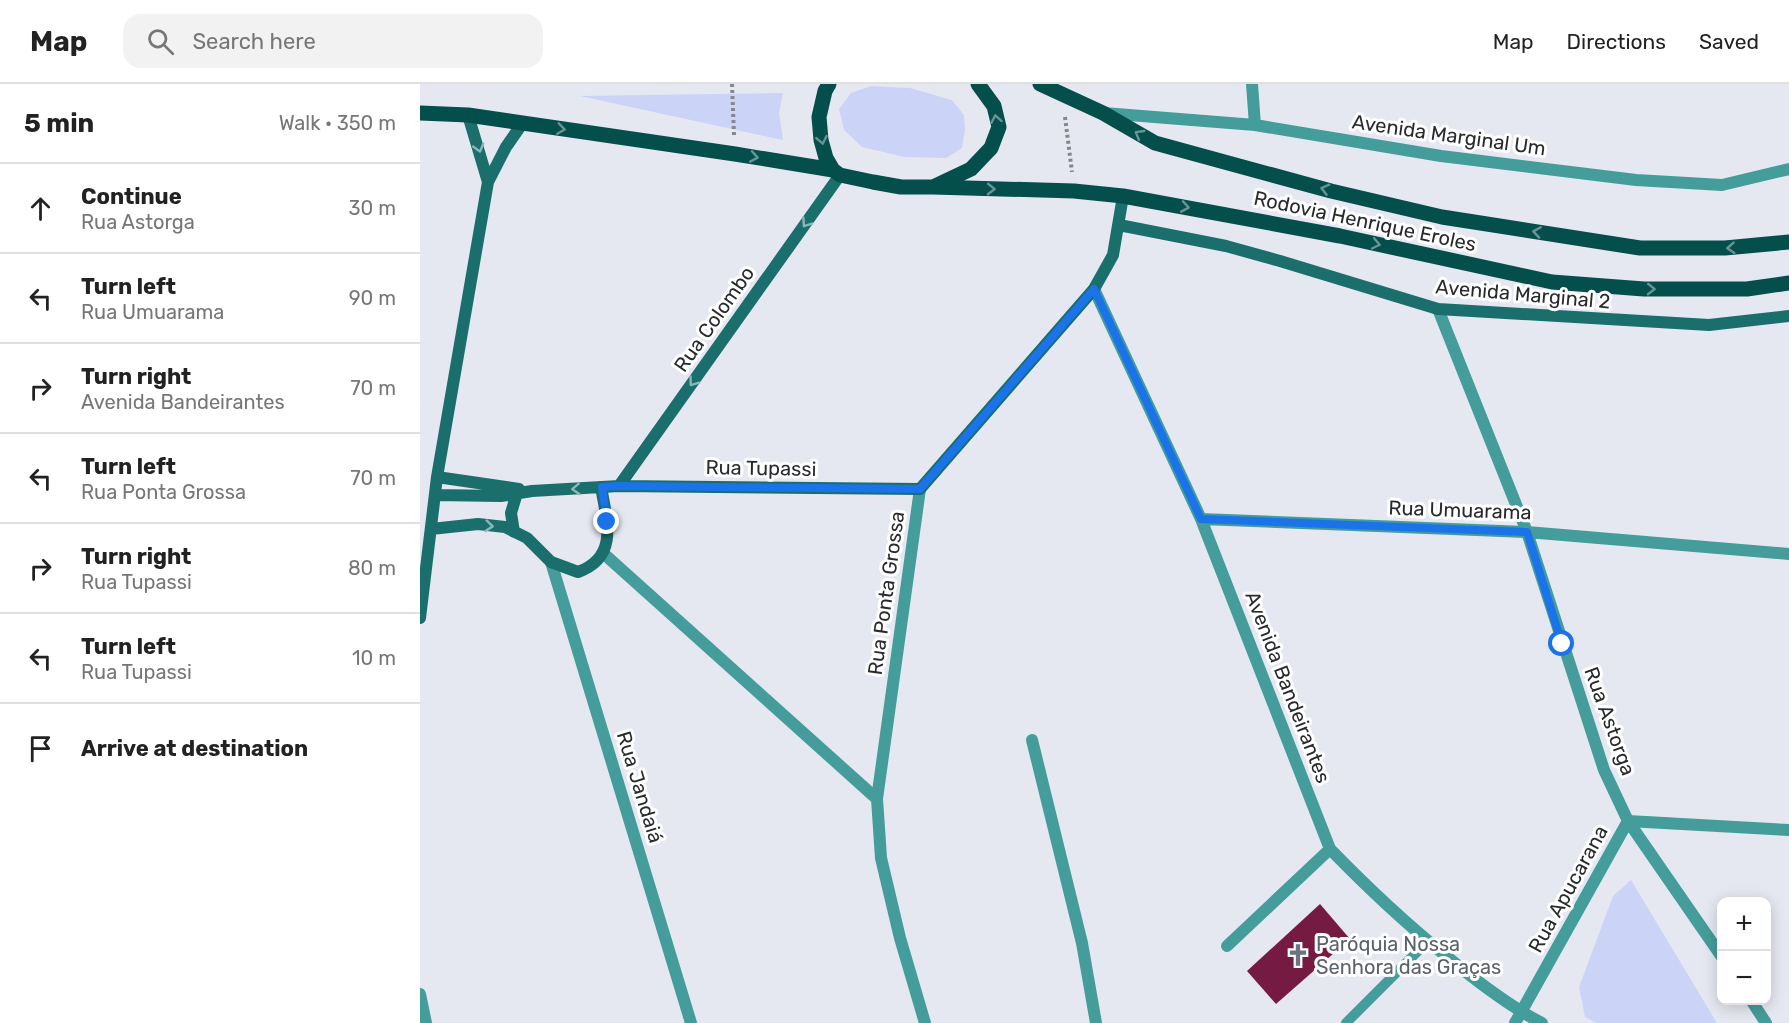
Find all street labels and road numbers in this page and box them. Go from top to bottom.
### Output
street label: Avenida Marginal Um [1351,110,1547,160]
street label: Rodovia Henrique Eroles [1252,186,1478,256]
street label: Rua Colombo [669,262,759,376]
street label: Avenida Marginal 2 [1435,274,1611,314]
street label: Rua Tupassi [705,455,817,481]
street label: Rua Umuarama [1388,496,1532,524]
street label: Rua Ponta Grossa [863,510,909,676]
street label: Avenida Bandeirantes [1240,588,1336,786]
street label: Rua Astorga [1579,663,1641,779]
street label: Rua Jandaiá [612,728,668,846]
street label: Rua Apucarana [1523,821,1613,957]

